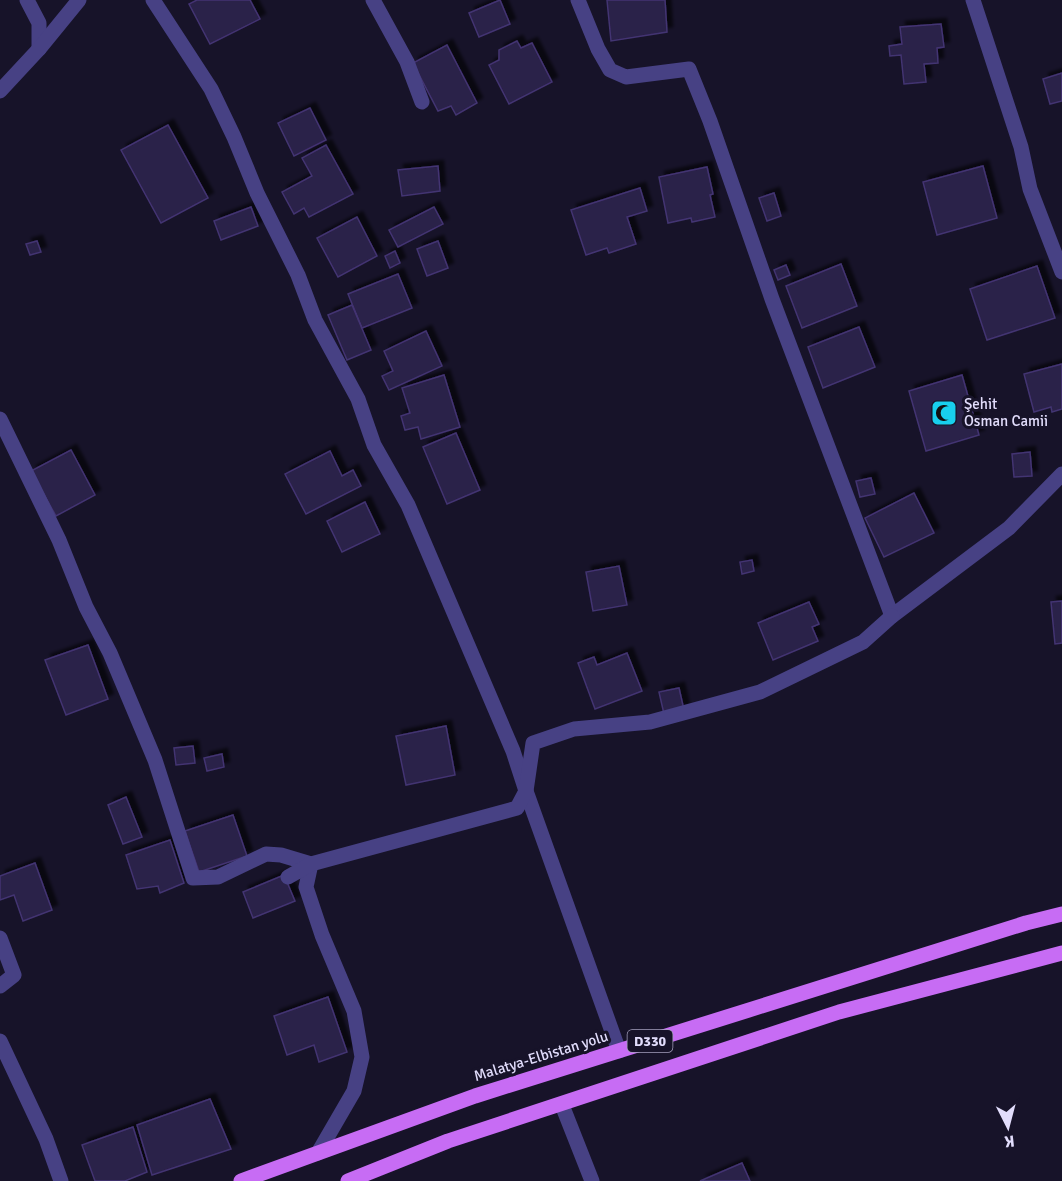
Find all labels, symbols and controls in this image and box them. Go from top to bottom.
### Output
place label: Şehit Osman Camii [964,395,1048,430]
mosque icon: Şehit Osman Camii [929,398,959,428]
street label: Malatya-Elbistan yolu [472,1027,610,1085]
road number: D330 [628,1030,672,1052]
north arrow [978,1097,1038,1157]
text: K [1003,1130,1015,1151]

